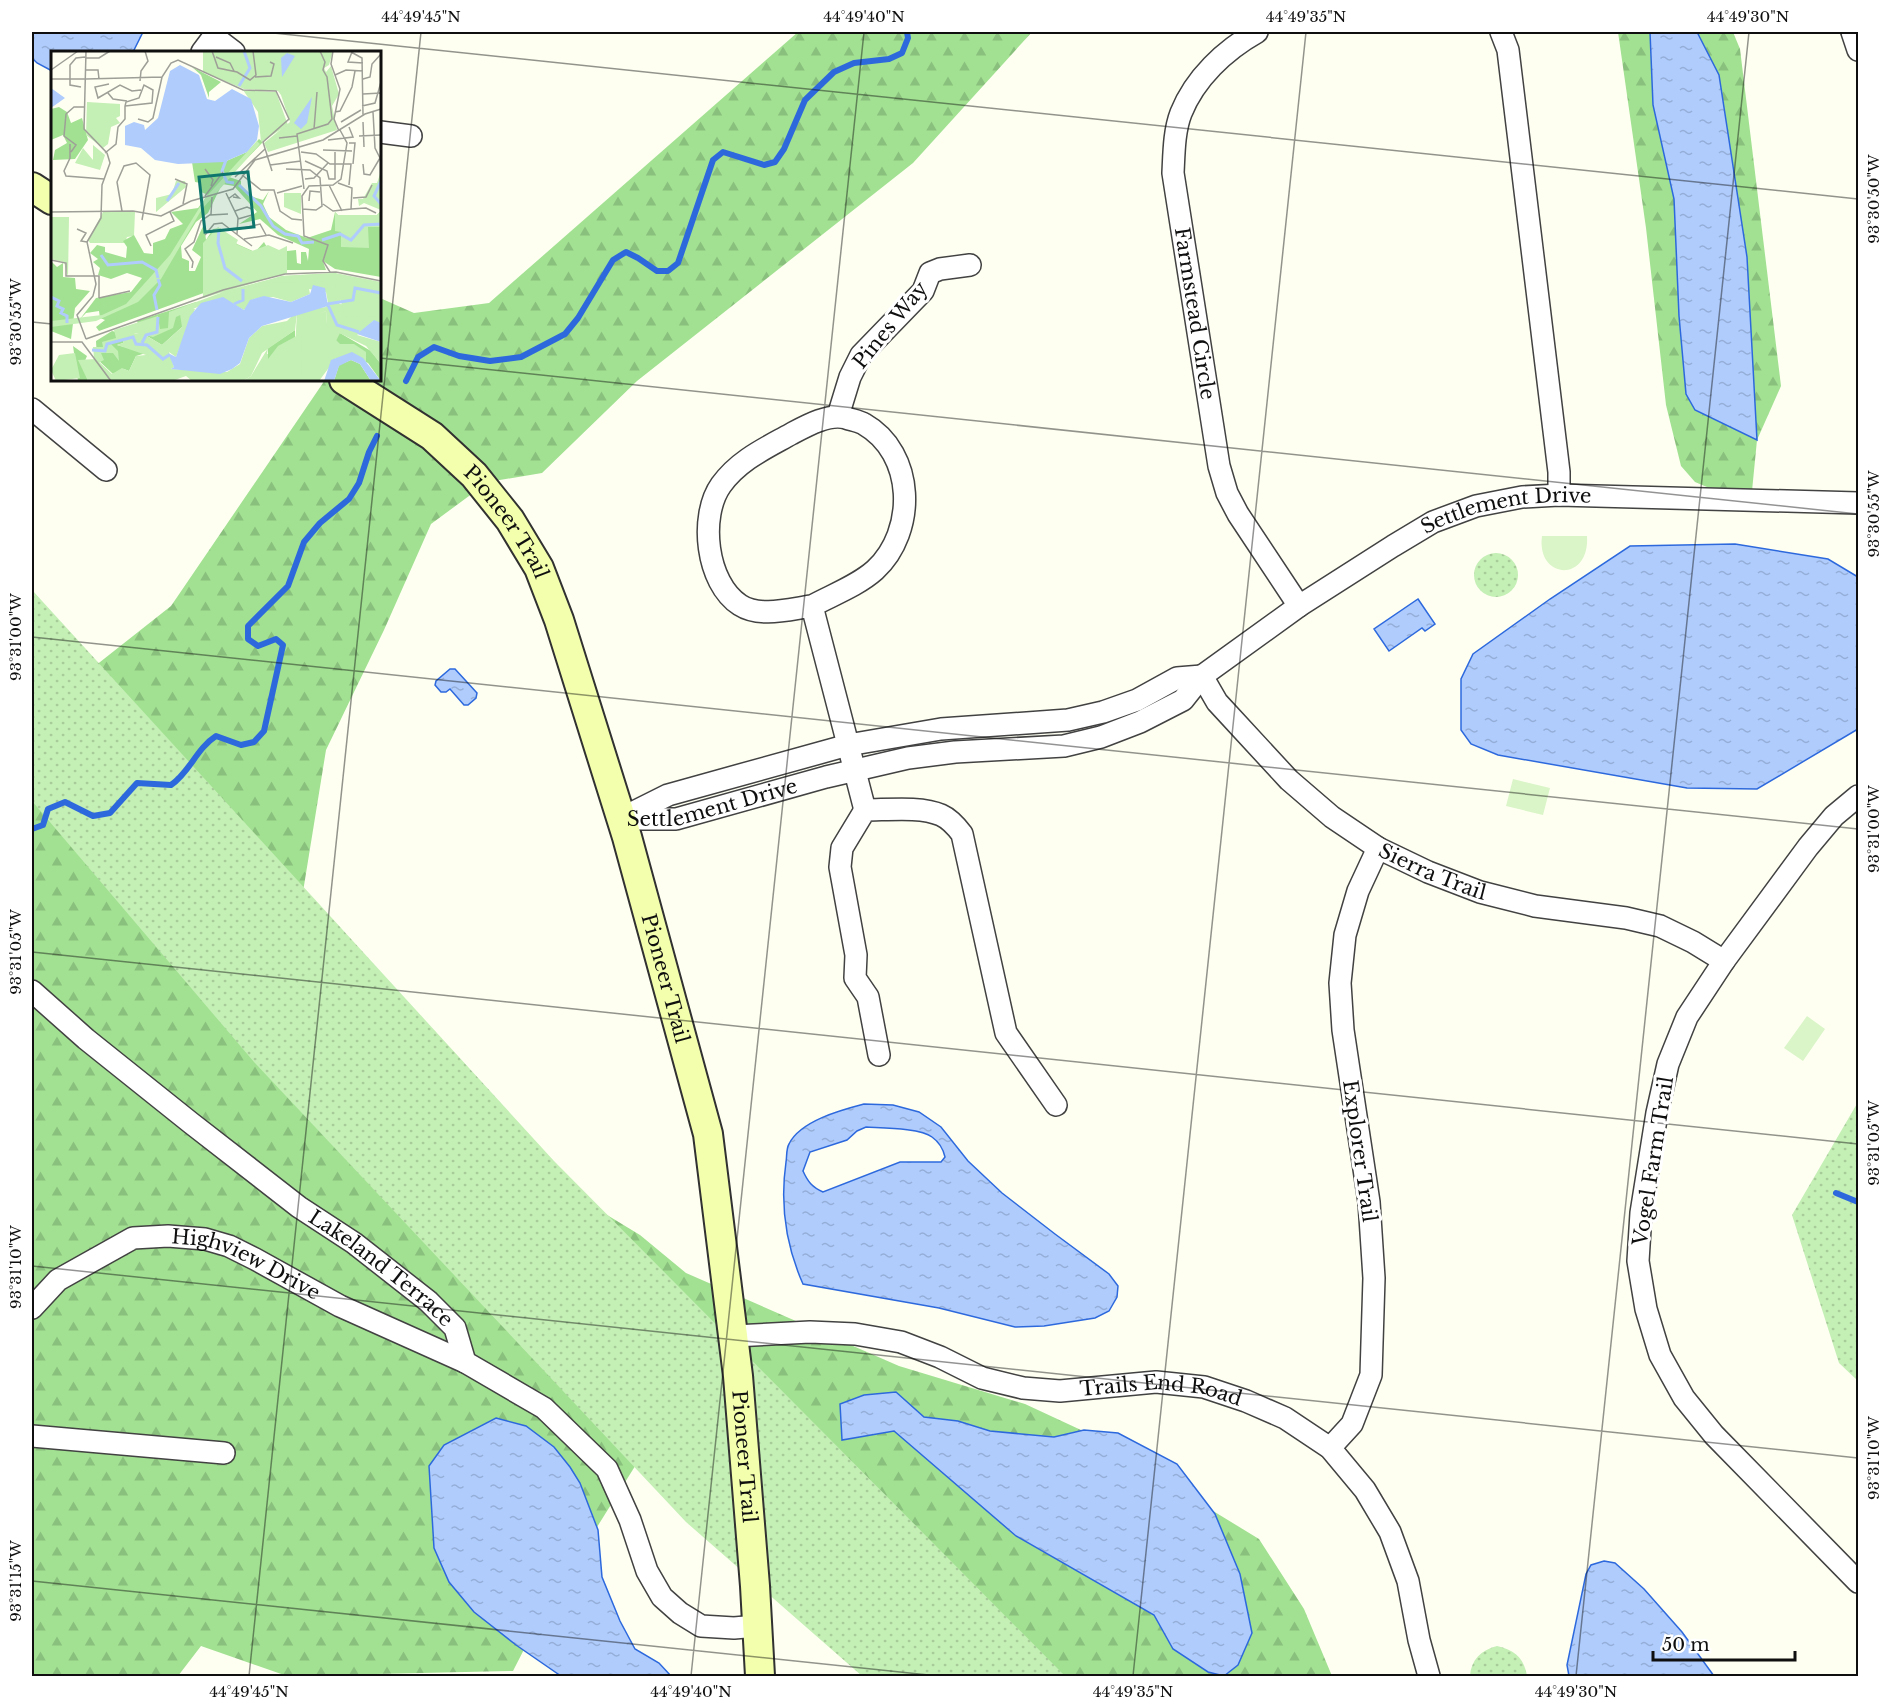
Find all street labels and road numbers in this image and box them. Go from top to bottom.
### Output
street label: Farmstead Circle [1170,225,1220,401]
street label: Pines Way [848,276,933,373]
street label: Pioneer Trail [459,460,554,582]
street label: Settlement Drive [1416,483,1592,539]
street label: Settlement Drive [627,774,800,831]
street label: Sierra Trail [1375,838,1489,905]
street label: Pioneer Trail [636,911,695,1046]
street label: Vogel Farm Trail [1628,1075,1678,1248]
street label: Explorer Trail [1338,1078,1382,1224]
street label: Lakeland Terrace [304,1205,458,1331]
street label: Highview Drive [171,1224,324,1305]
street label: Trails End Road [1079,1370,1245,1411]
street label: Pioneer Trail [727,1389,762,1524]

